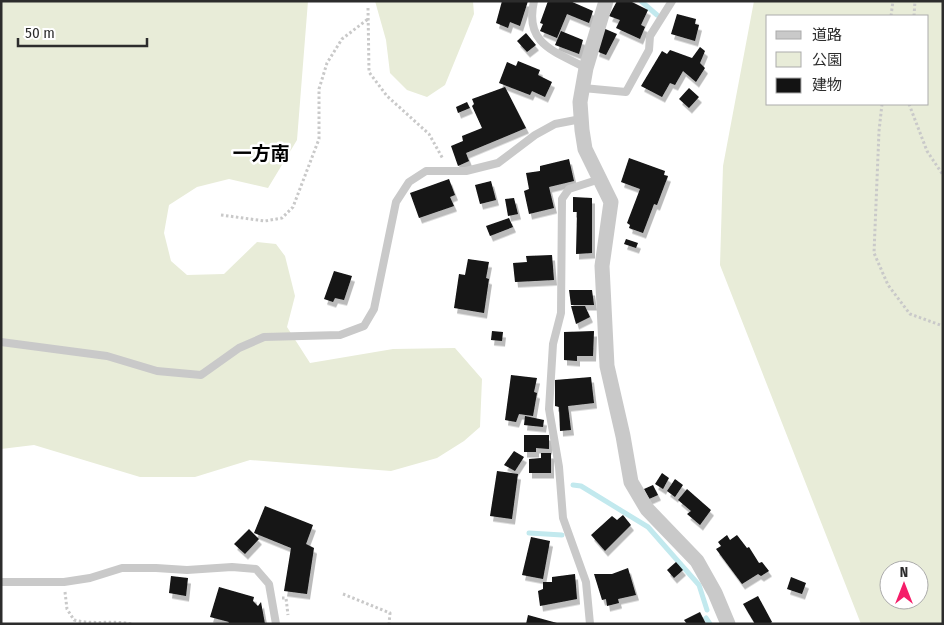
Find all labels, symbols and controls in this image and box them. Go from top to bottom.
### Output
scale bar [18,15,146,47]
legend [766,15,929,105]
text: 50 m [25,24,55,42]
text: 道路 [812,26,842,44]
text: 公園 [812,51,842,69]
text: 建物 [812,76,842,94]
district label: 一方南 [232,142,290,165]
north arrow [879,560,929,610]
text: N [900,564,908,581]

